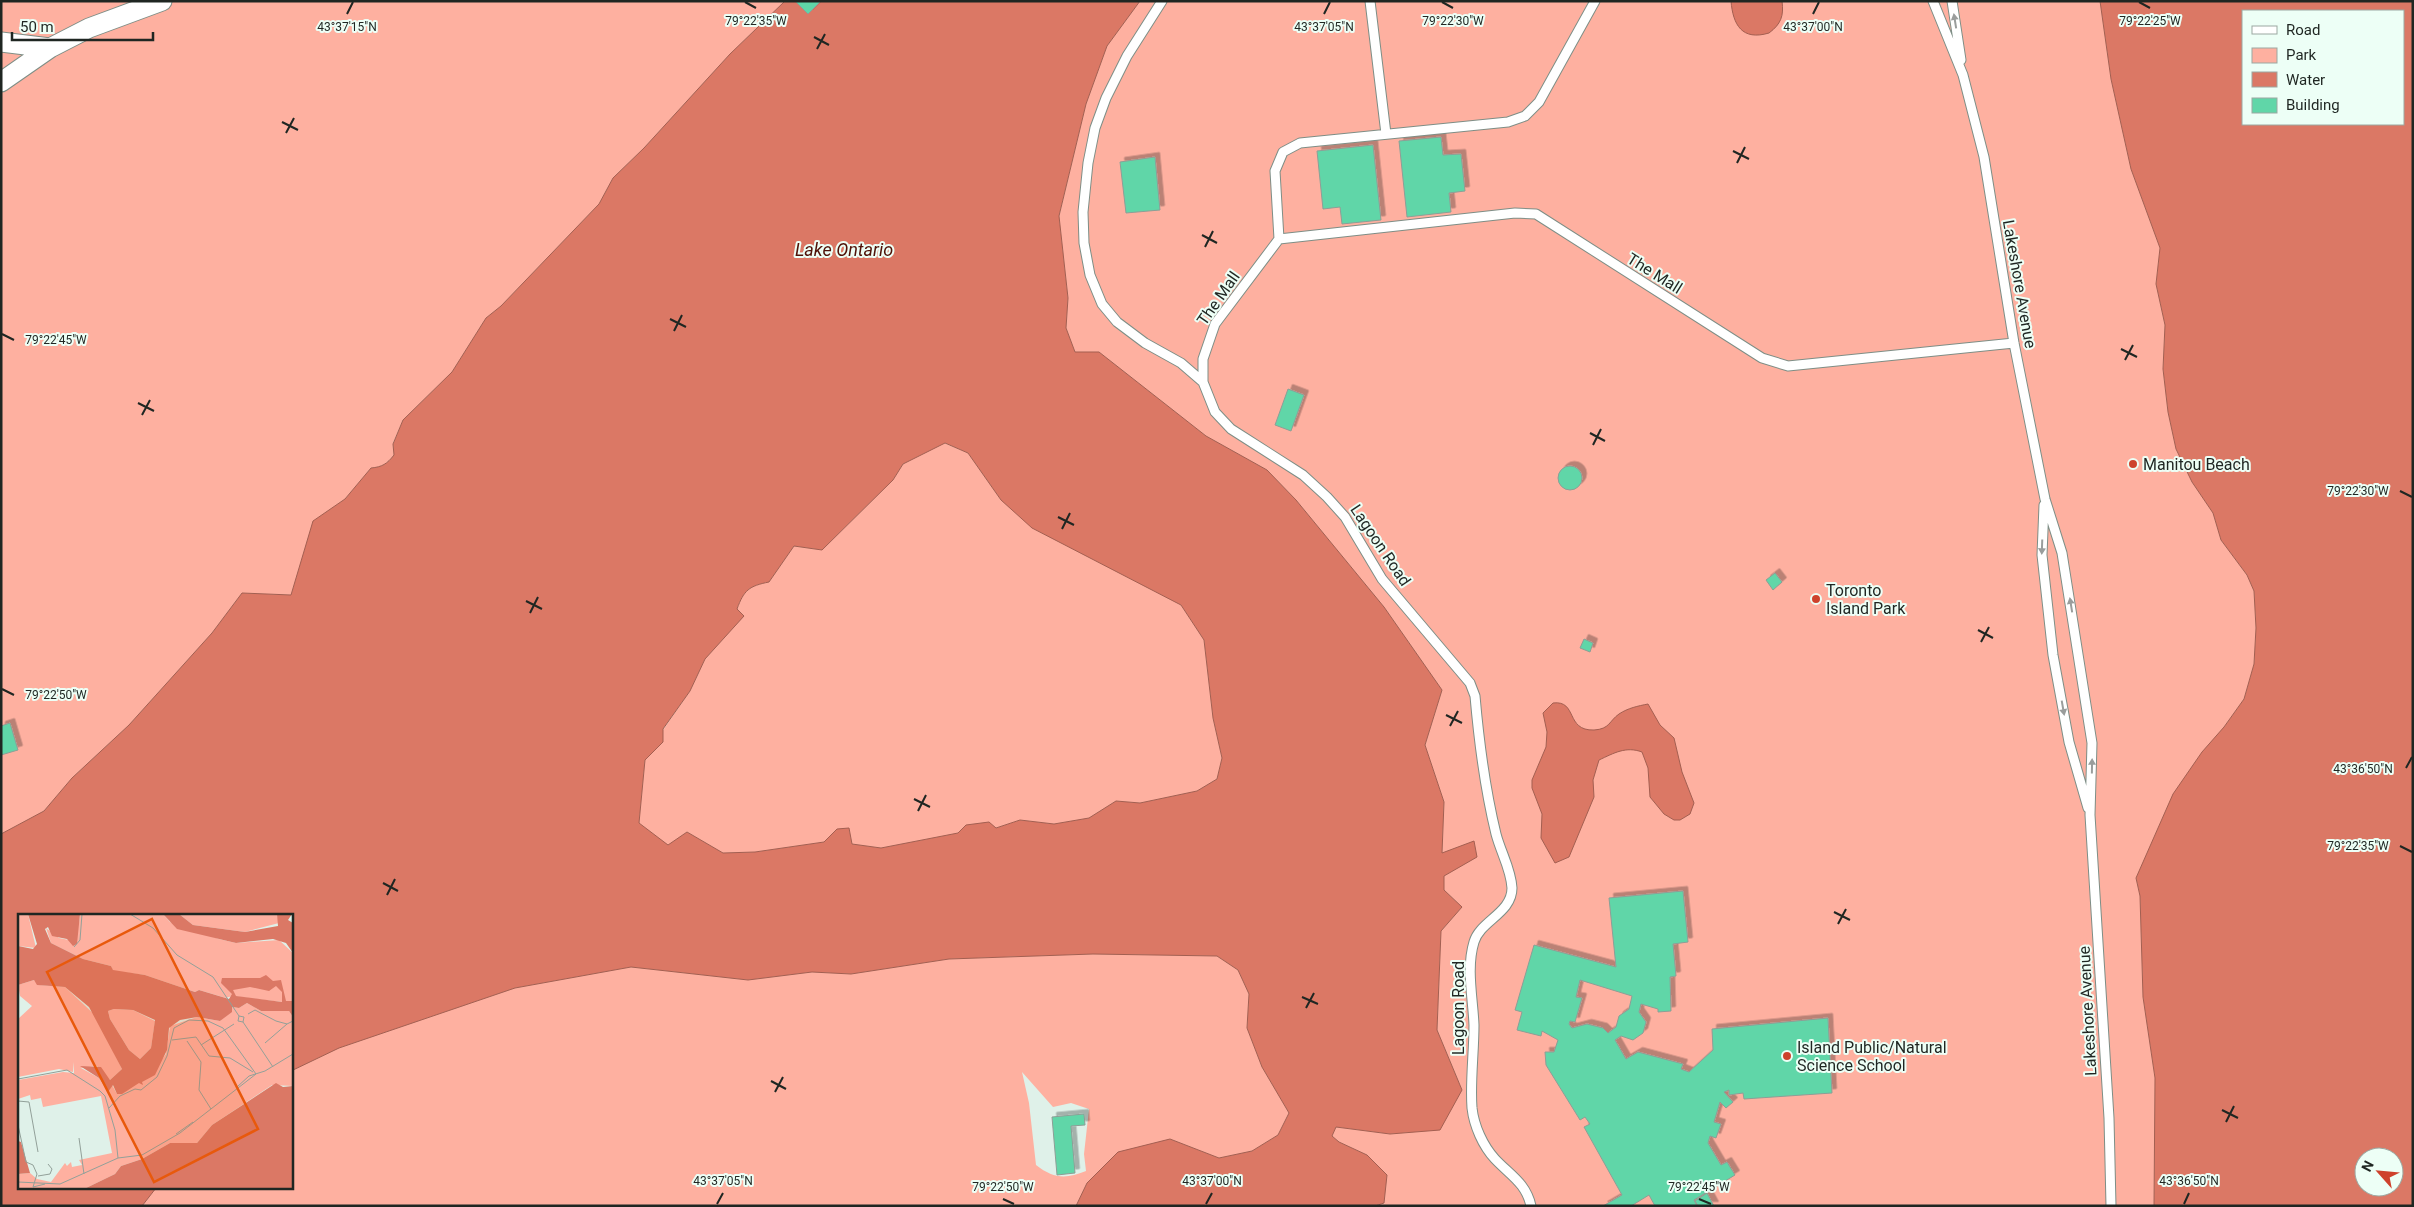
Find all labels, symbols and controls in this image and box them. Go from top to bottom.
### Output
scale bar [12,10,154,42]
legend [2242,10,2404,125]
one-way arrow [1951,13,1959,29]
text: 79°22'35"W [725,14,787,28]
text: 79°22'30"W [1422,14,1484,28]
text: 79°22'25"W [2119,14,2181,28]
text: 50 m [20,18,54,36]
text: 43°37'15"N [317,20,377,34]
text: 43°37'05"N [1294,20,1354,34]
text: 43°37'00"N [1783,20,1843,34]
text: Road [2286,21,2320,39]
text: Park [2286,46,2317,64]
text: Water [2286,71,2325,89]
text: Building [2286,96,2340,114]
street label: Lakeshore Avenue [1999,218,2040,350]
water label: Lake Ontario [795,239,893,260]
street label: The Mall [1624,249,1686,298]
street label: The Mall [1193,268,1244,329]
text: 79°22'45"W [25,333,87,347]
place label: Manitou Beach [2143,455,2250,474]
marker: Manitou Beach [2127,458,2139,470]
text: 79°22'30"W [2327,484,2389,498]
street label: Lagoon Road [1346,501,1415,590]
one-way arrow [2038,539,2046,555]
place label: Toronto Island Park [1826,581,1906,618]
marker: Toronto Island Park [1810,593,1822,605]
one-way arrow [2066,597,2074,613]
text: 79°22'50"W [25,688,87,702]
one-way arrow [2059,701,2067,717]
one-way arrow [2088,758,2096,774]
text: 43°36'50"N [2333,762,2393,776]
text: 79°22'35"W [2327,839,2389,853]
inset map [18,914,292,1190]
street label: Lakeshore Avenue [2075,946,2100,1076]
street label: Lagoon Road [1449,961,1468,1055]
place label: Island Public/Natural Science School [1797,1038,1947,1075]
marker: Island Public/Natural Science School [1781,1050,1793,1062]
north arrow [2354,1147,2404,1197]
text: N [2358,1158,2377,1174]
text: 43°37'05"N [693,1174,753,1188]
text: 43°37'00"N [1182,1174,1242,1188]
text: 43°36'50"N [2159,1174,2219,1188]
text: 79°22'50"W [972,1180,1034,1194]
text: 79°22'45"W [1668,1180,1730,1194]

